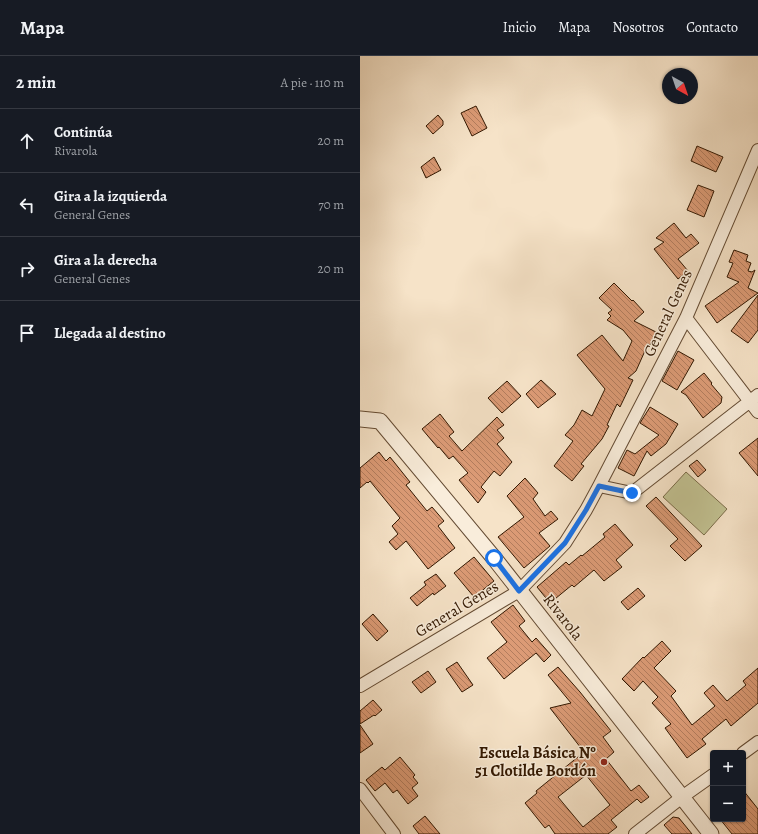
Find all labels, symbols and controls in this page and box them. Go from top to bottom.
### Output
text: Mapa [20,15,64,41]
text: Inicio [503,18,536,37]
text: Mapa [558,18,590,37]
text: Nosotros [612,18,664,37]
text: Contacto [686,18,738,37]
north arrow [662,68,698,104]
text: 2 min [16,71,56,94]
text: A pie · 110 m [281,74,344,91]
text: Continúa [54,122,112,142]
icon: ahead [16,130,38,152]
text: 20 m [318,132,344,149]
text: Rivarola [54,142,98,159]
text: Gira a la izquierda [54,186,167,206]
icon: left [16,194,38,216]
text: 70 m [318,196,344,213]
text: General Genes [54,206,130,223]
text: Gira a la derecha [54,250,157,270]
icon: right [16,258,38,280]
text: 20 m [318,260,344,277]
street label: General Genes [638,266,698,360]
text: General Genes [54,270,130,287]
icon: arrive [16,322,38,344]
text: Llegada al destino [54,323,166,343]
route end [623,484,641,502]
route start [485,549,503,567]
street label: General Genes [411,575,503,643]
street label: Rivarola [538,589,589,645]
place label: Escuela Básica Nº 51 Clotilde Bordón [475,742,596,782]
map controls [710,750,746,822]
button: + [710,750,746,786]
marker: Escuela Básica Nº 51 Clotilde Bordón [599,757,609,767]
button: − [710,786,746,822]

